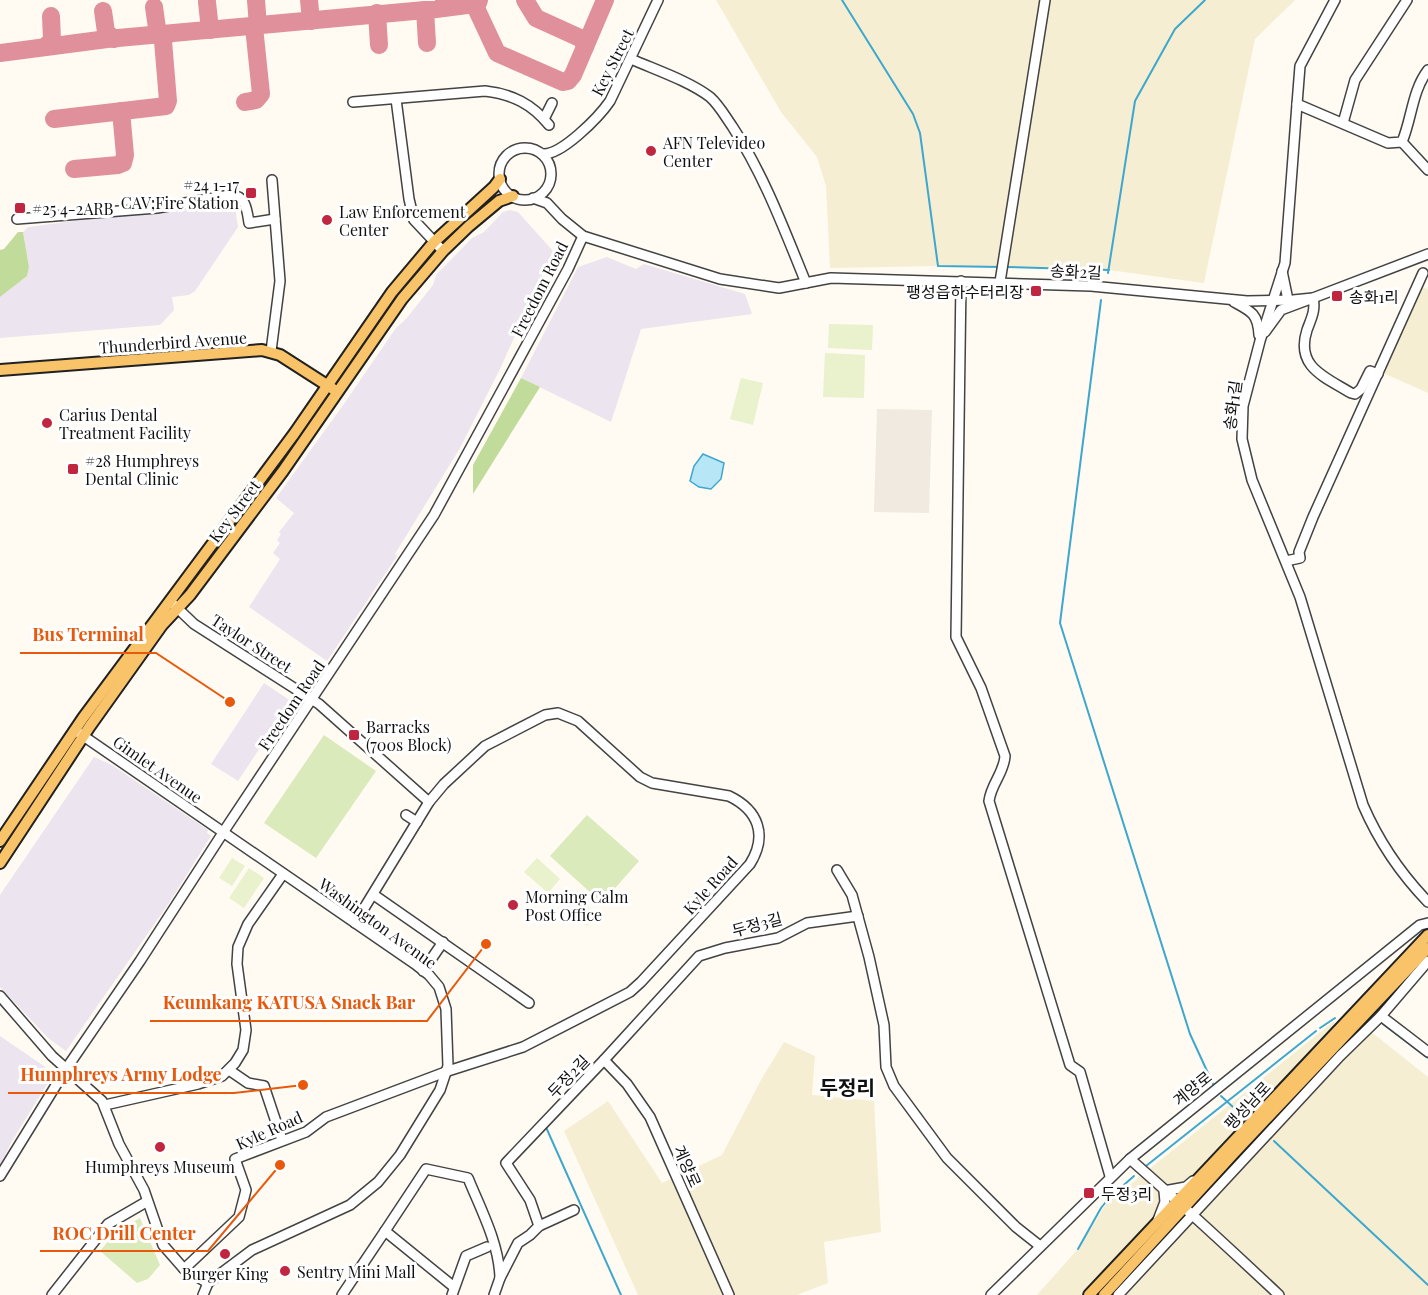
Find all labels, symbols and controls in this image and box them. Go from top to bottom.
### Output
street label: Key Street [586,24,638,99]
place label: AFN Televideo Center [662,132,765,171]
marker: AFN Televideo Center [644,144,658,158]
place label: #24 1-17 CAV;Fire Station [121,174,240,213]
marker: #24 1-17 CAV;Fire Station [244,186,258,200]
place label: #25 4-2ARB [32,198,114,219]
marker: #25 4-2ARB [13,201,27,215]
place label: Law Enforcement Center [339,201,466,240]
marker: Law Enforcement Center [320,213,334,227]
street label: Freedom Road [506,238,572,340]
street label: 송화2길 [1050,259,1102,283]
place label: 팽성읍하수터리장 [906,281,1024,302]
marker: 팽성읍하수터리장 [1029,284,1043,298]
place label: 송화1리 [1349,286,1399,307]
marker: 송화1리 [1330,289,1344,303]
street label: Thunderbird Avenue [98,326,248,358]
street label: 송화1길 [1218,379,1246,431]
place label: Carius Dental Treatment Facility [59,404,191,443]
marker: Carius Dental Treatment Facility [40,416,54,430]
place label: #28 Humphreys Dental Clinic [85,450,199,489]
marker: #28 Humphreys Dental Clinic [66,462,80,476]
street label: Key Street [204,475,265,546]
street label: Taylor Street [208,609,297,677]
callout: Bus Terminal [20,617,156,653]
text: Bus Terminal [32,622,144,646]
street label: Freedom Road [253,656,329,754]
place label: Barracks (700s Block) [366,716,451,755]
marker: Barracks (700s Block) [347,728,361,742]
street label: Gimlet Avenue [109,730,207,808]
street label: Kyle Road [678,852,742,918]
street label: Washington Avenue [314,872,441,973]
place label: Morning Calm Post Office [525,886,628,925]
marker: Morning Calm Post Office [506,898,520,912]
street label: 두정3길 [729,907,785,941]
callout: Keumkang KATUSA Snack Bar [150,985,427,1021]
text: Keumkang KATUSA Snack Bar [163,990,416,1014]
street label: 두정2길 [542,1050,594,1102]
callout: Humphreys Army Lodge [8,1057,234,1093]
text: Humphreys Army Lodge [20,1062,222,1086]
street label: 계양로 [1168,1066,1216,1110]
district label: 두정리 [819,1073,875,1100]
street label: 팽성남로 [1219,1076,1275,1134]
street label: Kyle Road [232,1106,306,1154]
marker: Humphreys Museum [153,1140,167,1154]
street label: 계양로 [669,1142,707,1191]
place label: Humphreys Museum [85,1156,235,1177]
place label: 두정3리 [1101,1183,1152,1204]
marker: 두정3리 [1082,1186,1096,1200]
callout: ROC Drill Center [40,1215,208,1251]
text: ROC Drill Center [52,1221,196,1245]
marker: Burger King [218,1247,232,1261]
place label: Sentry Mini Mall [297,1261,416,1282]
place label: Burger King [182,1263,269,1284]
marker: Sentry Mini Mall [278,1264,292,1278]

